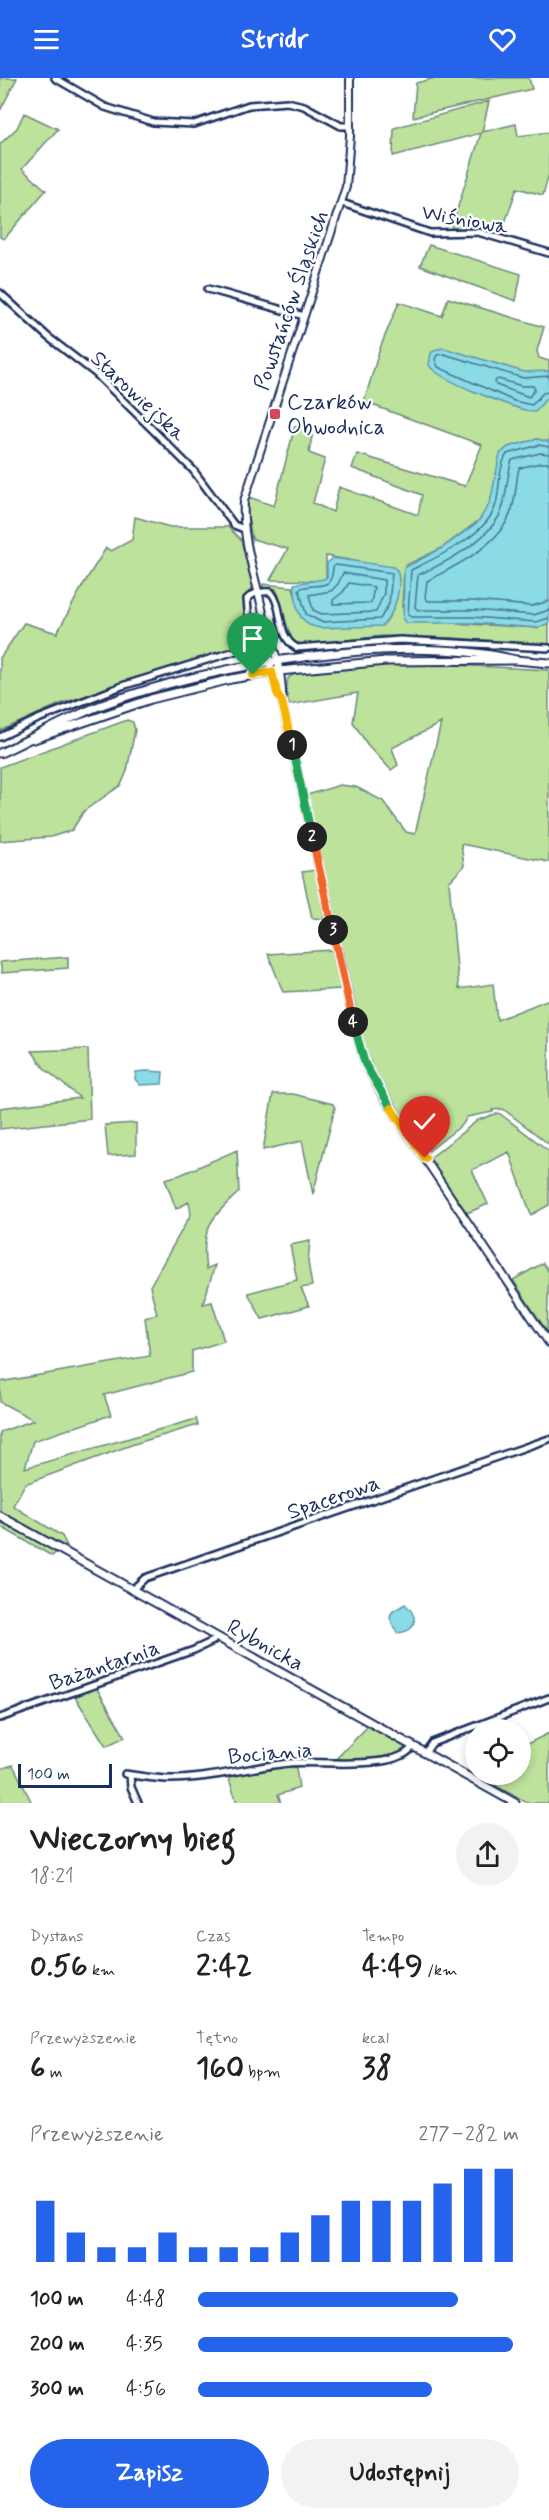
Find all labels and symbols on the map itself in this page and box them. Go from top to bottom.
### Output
street label: Wiśniowa [419,199,511,241]
street label: Powstańców Śląskich [247,207,336,394]
street label: Starowiejska [83,345,192,449]
place label: Czarków Obwodnica [287,389,385,442]
marker: Czarków Obwodnica [268,407,282,421]
pin [227,613,278,675]
pin: 1 [277,730,307,760]
pin: 2 [297,822,327,852]
pin: 3 [318,915,348,945]
pin: 4 [338,1007,368,1037]
pin [399,1096,450,1158]
street label: Spacerowa [284,1469,384,1527]
street label: Rybnicka [222,1613,308,1678]
street label: Bażantarnia [46,1634,164,1698]
street label: Bociania [227,1736,314,1772]
scale bar [18,1761,112,1788]

